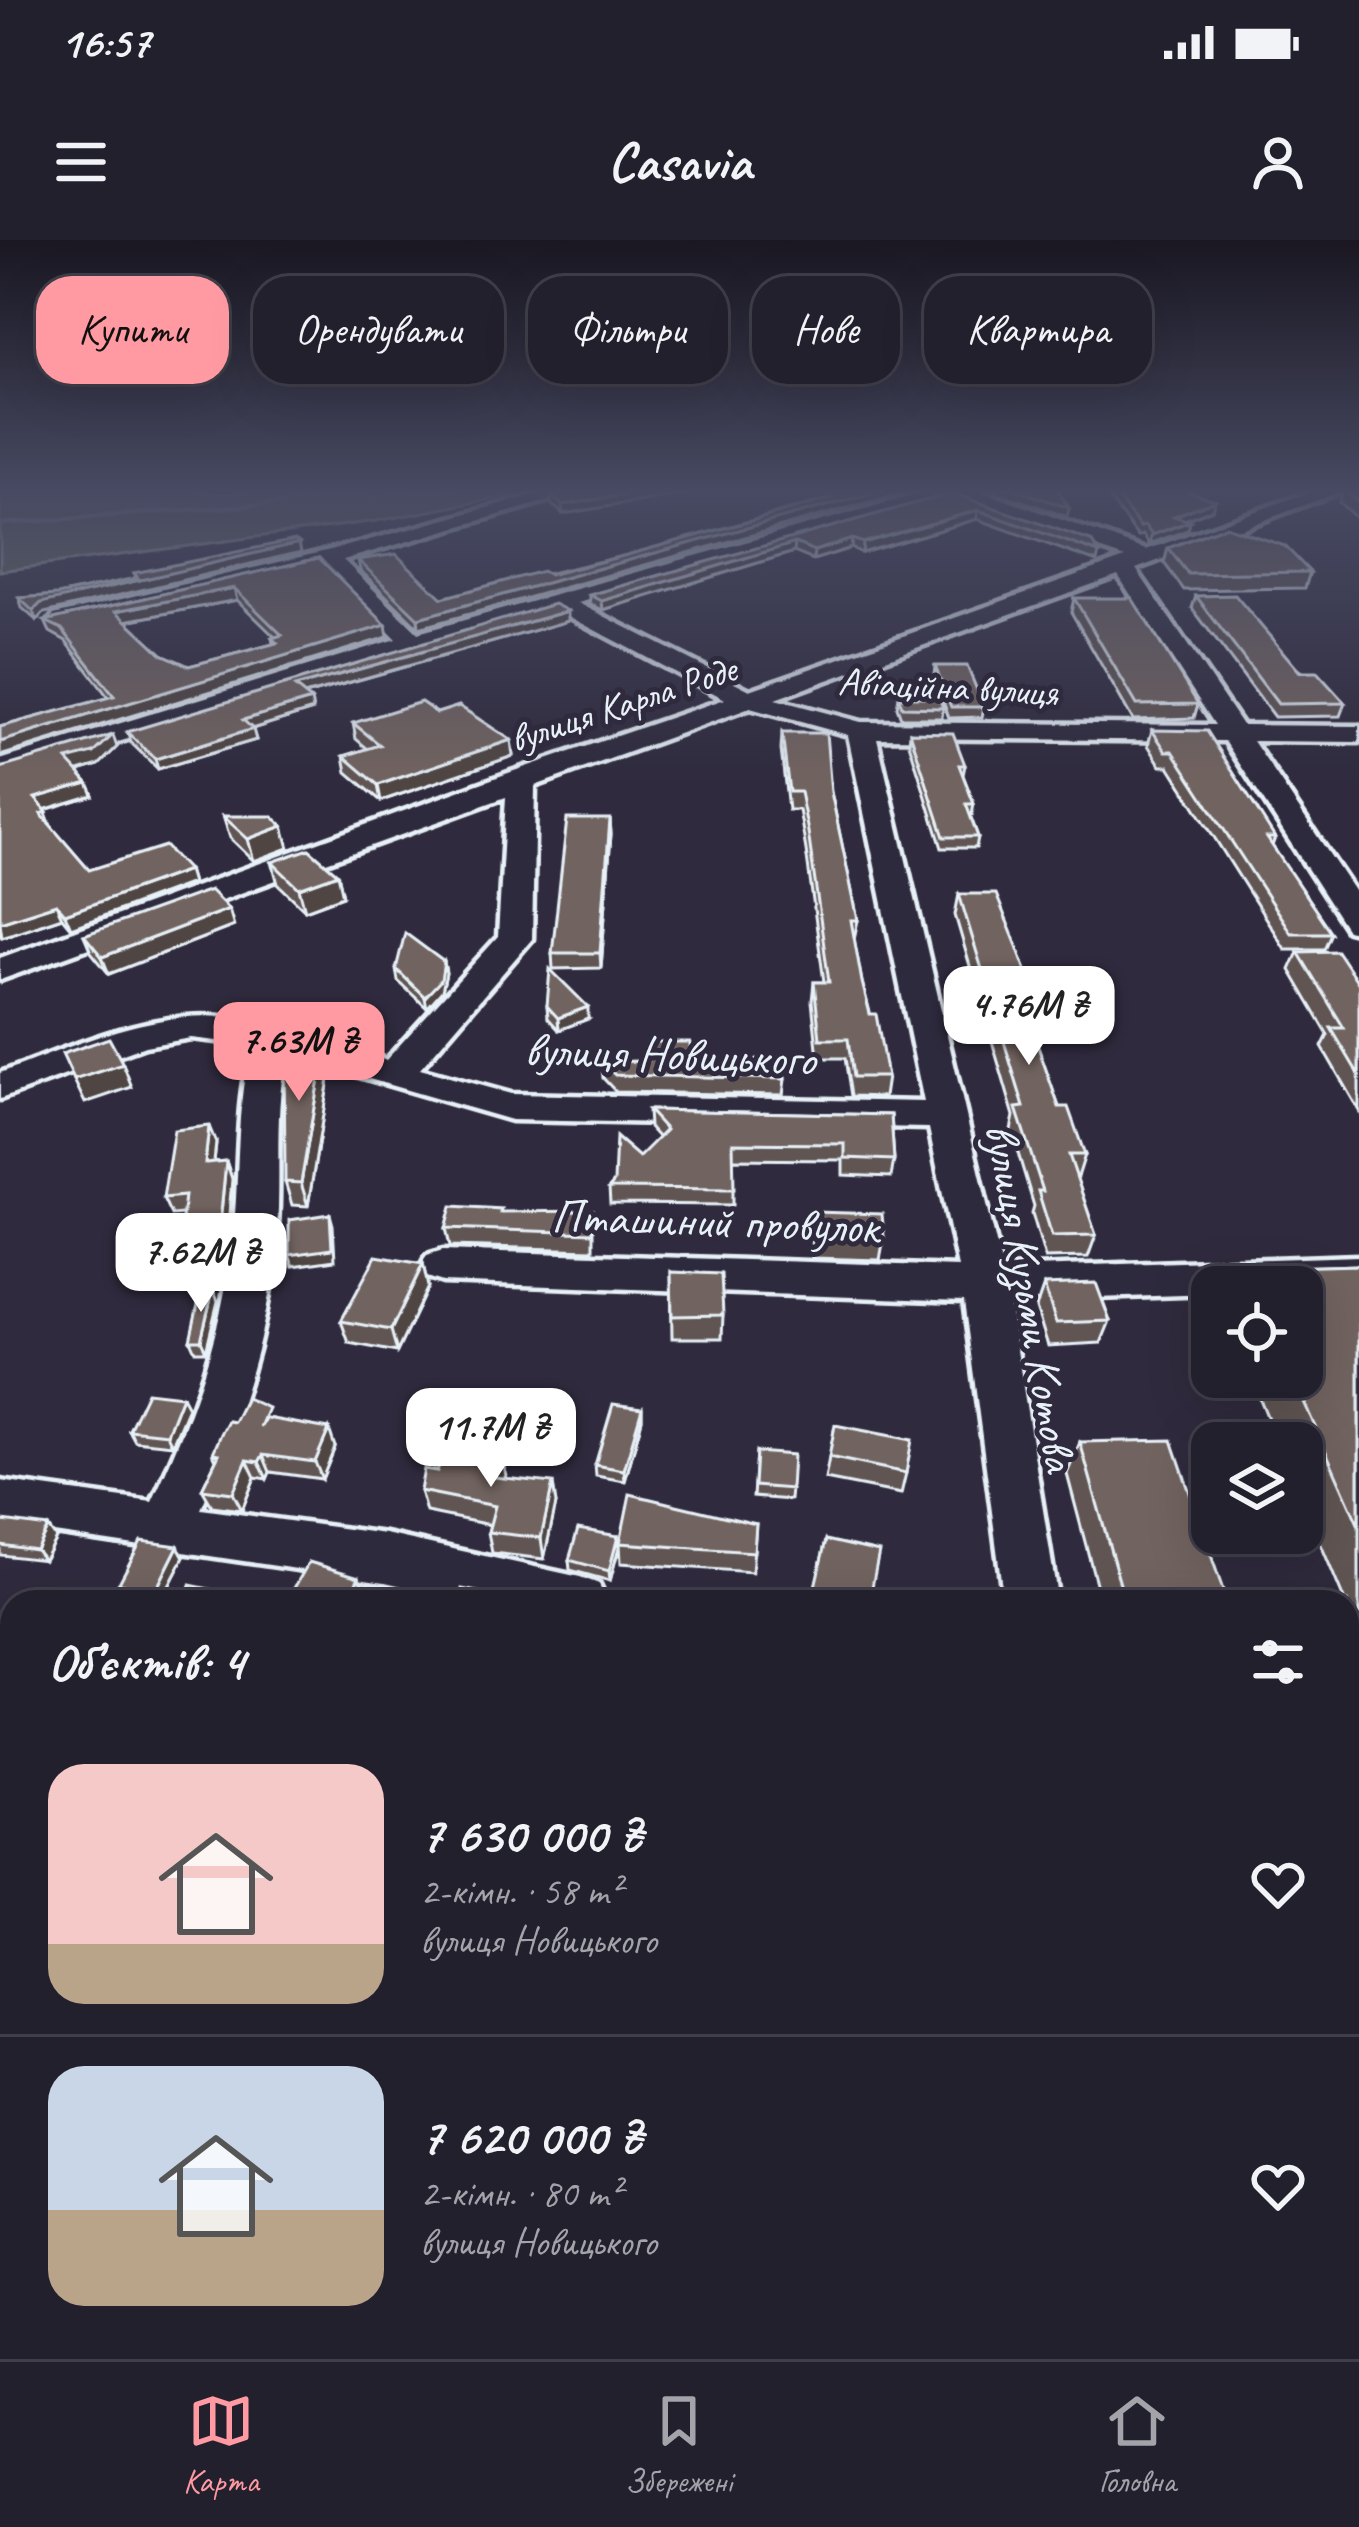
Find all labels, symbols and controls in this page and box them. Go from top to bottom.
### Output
text: 16:57 [60,14,150,71]
text: Casavia [608,128,751,196]
icon: menu [48,129,114,195]
icon: person [1245,129,1311,195]
chip: Купити [36,276,229,384]
chip: Орендувати [253,276,504,384]
chip: Фільтри [528,276,728,384]
chip: Нове [752,276,900,384]
chip: Квартира [924,276,1152,384]
street label: вулиця Карла Роде [503,643,746,764]
street label: Авіаційна вулиця [837,657,1061,717]
pin: 4.76M ₴ [918,966,1140,1068]
text: 4.76M ₴ [971,980,1087,1029]
pin: 7.63M ₴ [188,1002,410,1104]
text: 7.63M ₴ [241,1016,357,1065]
street label: вулиця Новицького [523,1019,820,1089]
street label: вулиця Кузьми Котова [971,1118,1092,1478]
street label: Пташиний провулок [550,1185,883,1257]
pin: 7.62M ₴ [90,1213,312,1315]
text: 7.62M ₴ [143,1227,259,1276]
map controls [1191,1266,1323,1554]
button: locate [1191,1266,1323,1398]
pin: 11.7M ₴ [380,1388,602,1490]
text: 11.7M ₴ [433,1402,549,1451]
button: layers [1191,1422,1323,1554]
icon: filters [1245,1629,1311,1695]
text: Об’єктів: 4 [48,1630,245,1694]
text: 7 630 000 ₴ [420,1803,642,1867]
icon: home [144,1812,288,1956]
icon: heart [1245,1851,1311,1917]
text: 2-кімн. · 58 m² [420,1867,621,1916]
text: вулиця Новицького [420,1916,657,1965]
text: 7 620 000 ₴ [420,2105,642,2169]
icon: home [144,2114,288,2258]
icon: heart [1245,2153,1311,2219]
text: 2-кімн. · 80 m² [420,2169,621,2218]
text: вулиця Новицького [420,2218,657,2267]
tab: Карта [183,2388,259,2502]
tab: Збережені [625,2388,732,2502]
tab: Головна [1099,2388,1176,2502]

